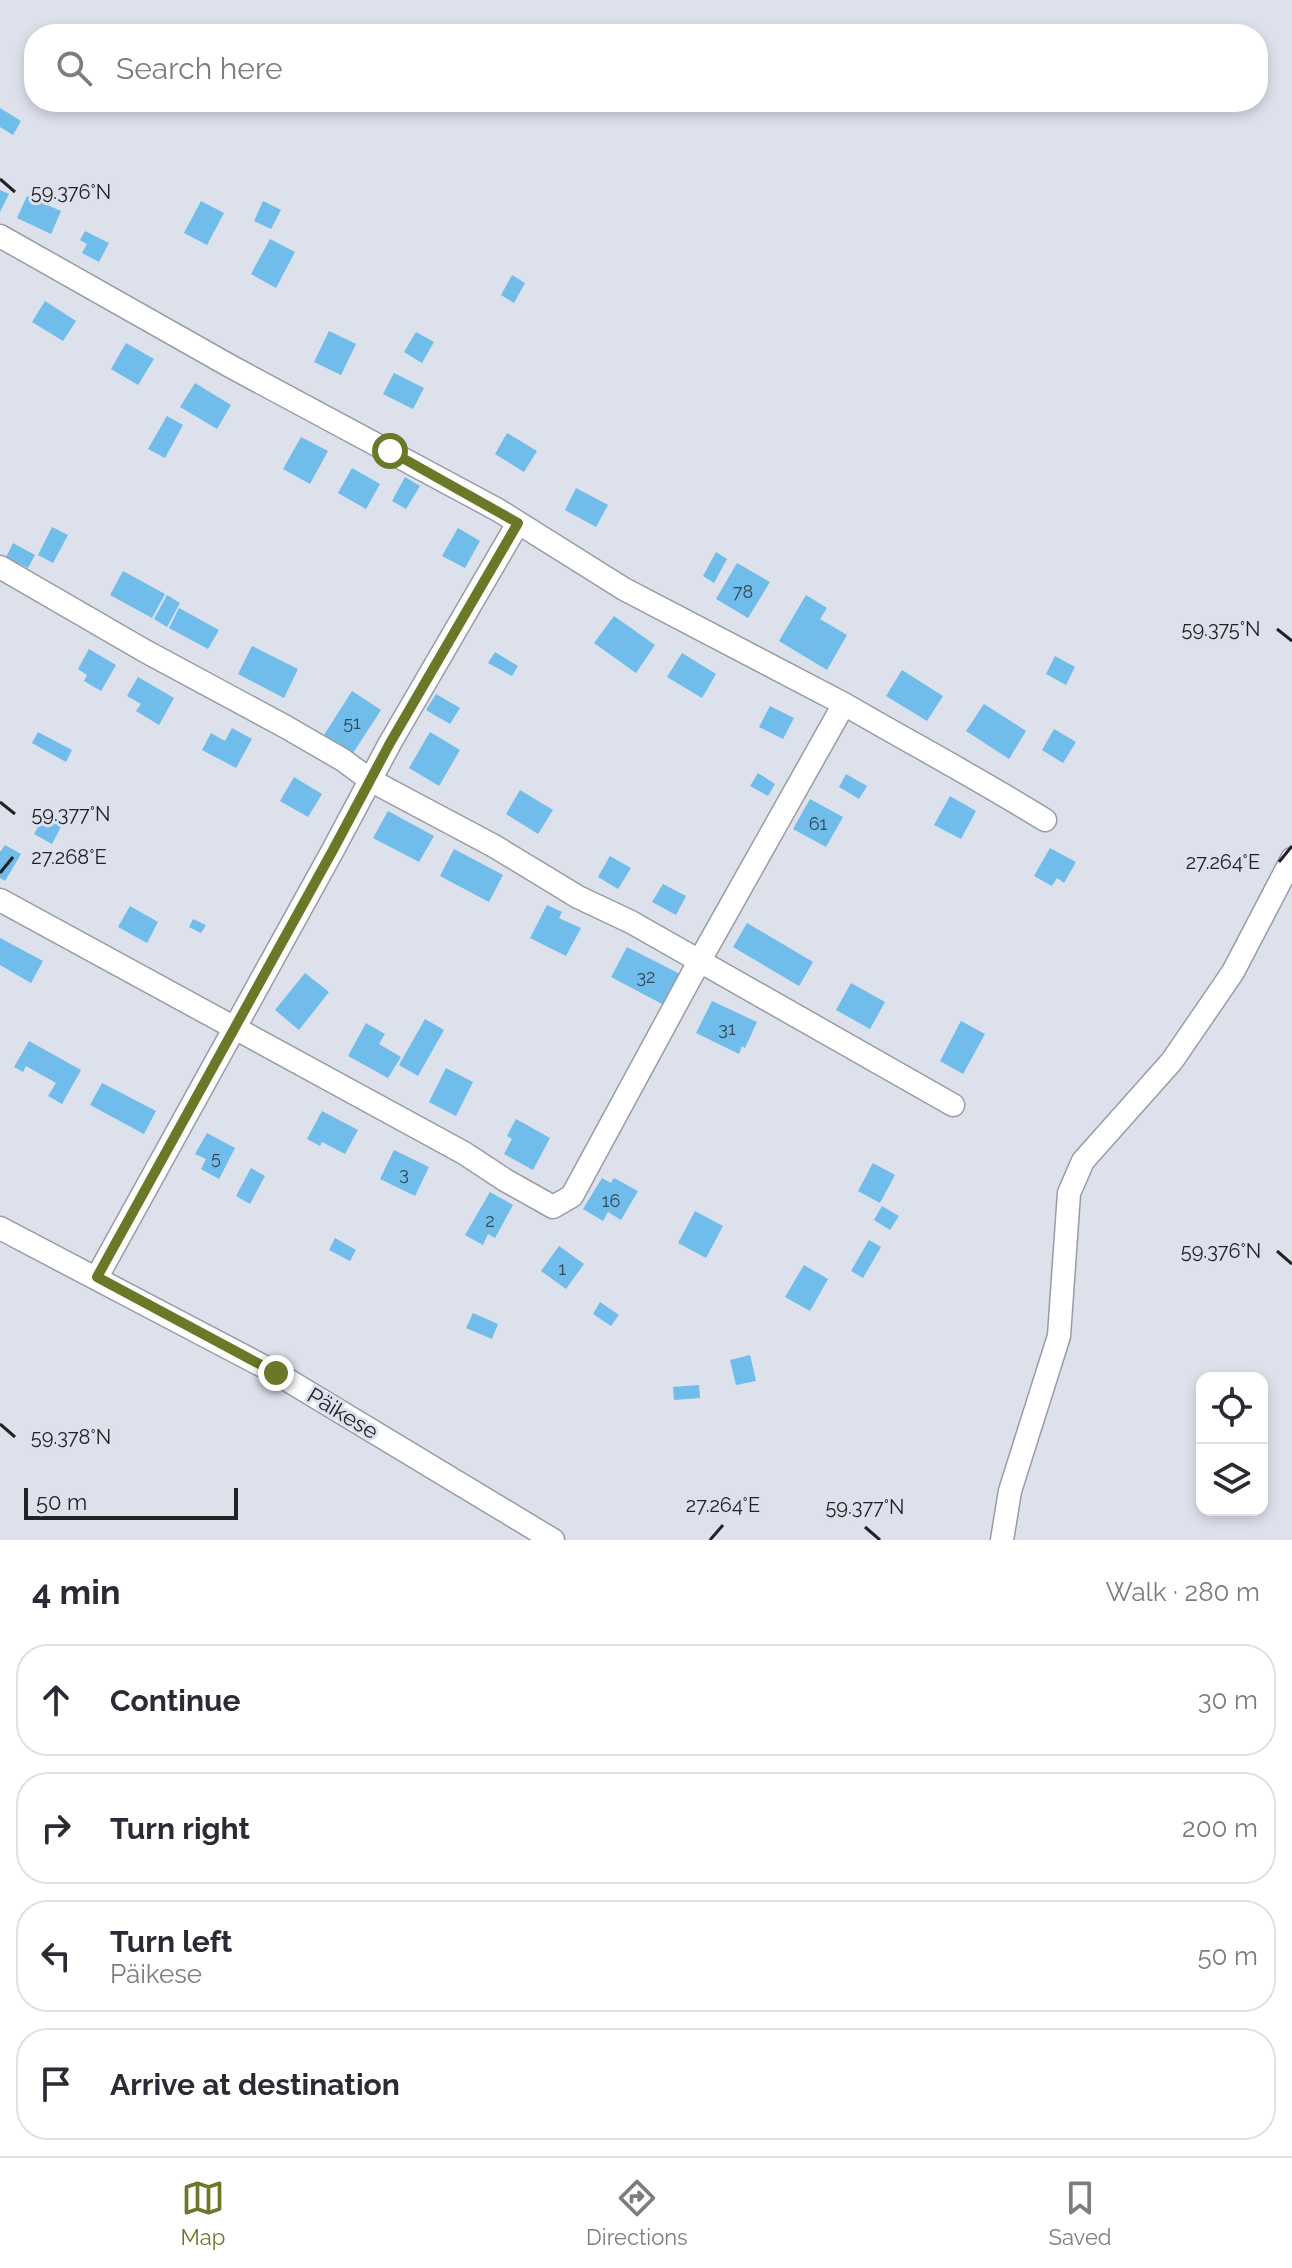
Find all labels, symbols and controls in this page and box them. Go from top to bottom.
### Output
search box [24,24,1268,112]
icon: search [52,46,96,90]
text: Search here [116,51,283,86]
text: 59.376°N [31,180,111,204]
route start [372,433,408,469]
house number: 78 [733,581,753,602]
text: 59.375°N [1181,617,1261,641]
house number: 51 [343,712,361,733]
text: 59.377°N [31,802,111,826]
house number: 61 [809,813,828,834]
text: 27.268°E [31,845,107,869]
text: 27.264°E [1186,850,1260,874]
house number: 32 [637,966,656,987]
house number: 31 [718,1018,736,1039]
house number: 5 [211,1147,221,1168]
house number: 3 [399,1163,409,1184]
house number: 16 [602,1190,620,1211]
house number: 2 [485,1210,495,1231]
text: 59.376°N [1181,1239,1261,1263]
house number: 1 [558,1258,566,1279]
route end [258,1355,294,1391]
map controls [1196,1372,1268,1516]
button: locate [1196,1372,1268,1444]
street label: Päikese [303,1382,383,1444]
text: 59.378°N [31,1425,111,1449]
button: layers [1196,1444,1268,1516]
scale bar [24,1484,238,1520]
text: 50 m [36,1489,87,1515]
text: 27.264°E [686,1493,760,1517]
text: 59.377°N [825,1495,905,1519]
text: 4 min [32,1572,120,1612]
text: Walk · 280 m [1106,1577,1260,1607]
icon: ahead [34,1678,78,1722]
text: Continue [110,1683,241,1718]
text: 30 m [1198,1685,1258,1715]
icon: right [34,1806,78,1850]
text: Turn right [110,1811,250,1846]
text: 200 m [1182,1813,1258,1843]
text: Turn left [110,1924,232,1959]
icon: left [34,1934,78,1978]
text: 50 m [1197,1941,1258,1971]
text: Päikese [110,1959,202,1989]
icon: arrive [34,2062,78,2106]
text: Arrive at destination [110,2067,400,2102]
tab: Map [180,2176,225,2250]
tab: Directions [586,2176,688,2250]
tab: Saved [1049,2176,1112,2250]

